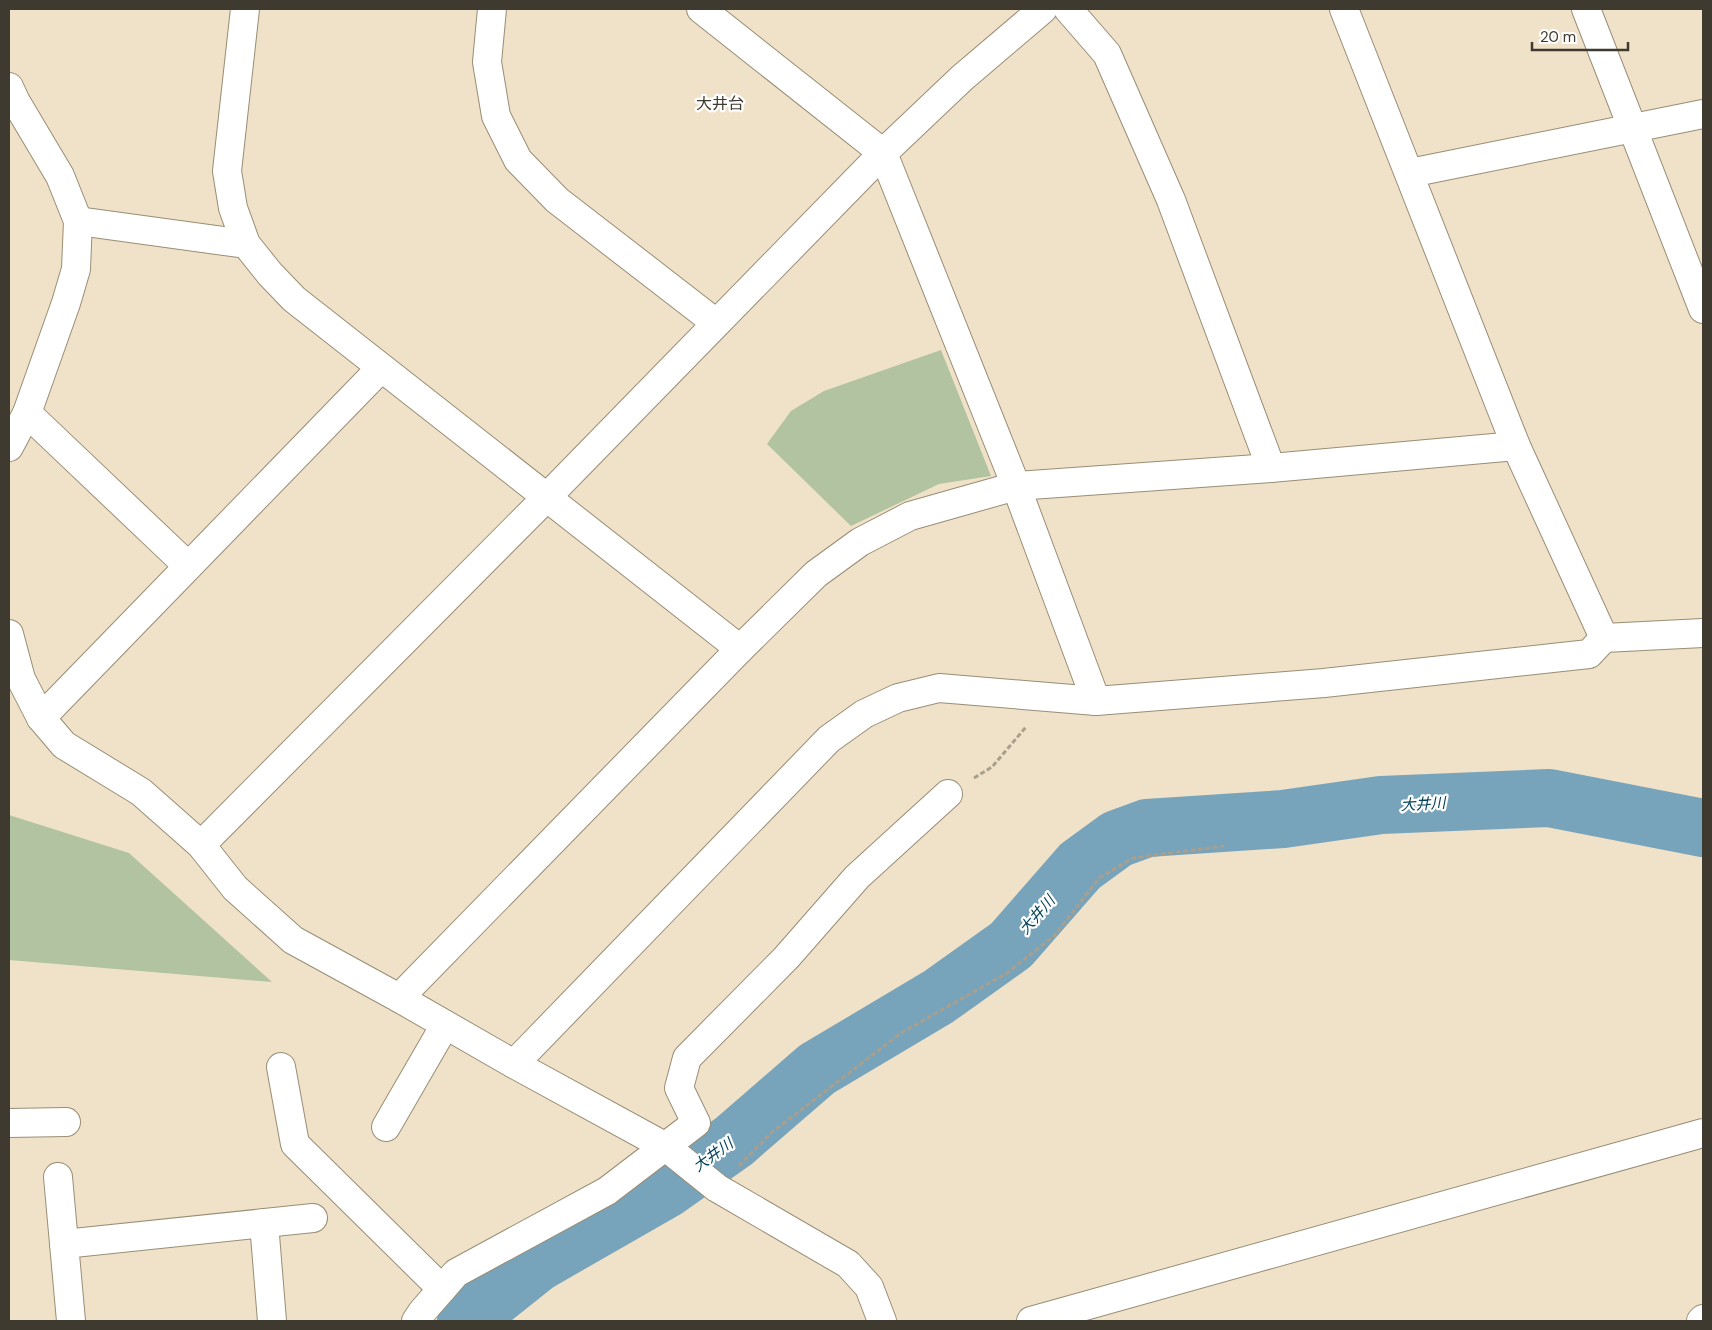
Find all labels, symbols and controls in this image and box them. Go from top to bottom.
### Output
scale bar [1532,20,1628,52]
text: 20 m [1540,27,1576,47]
district label: 大井台 [696,93,744,114]
water label: 大井川 [1400,793,1448,815]
water label: 大井川 [1015,890,1061,939]
water label: 大井川 [689,1133,739,1176]

